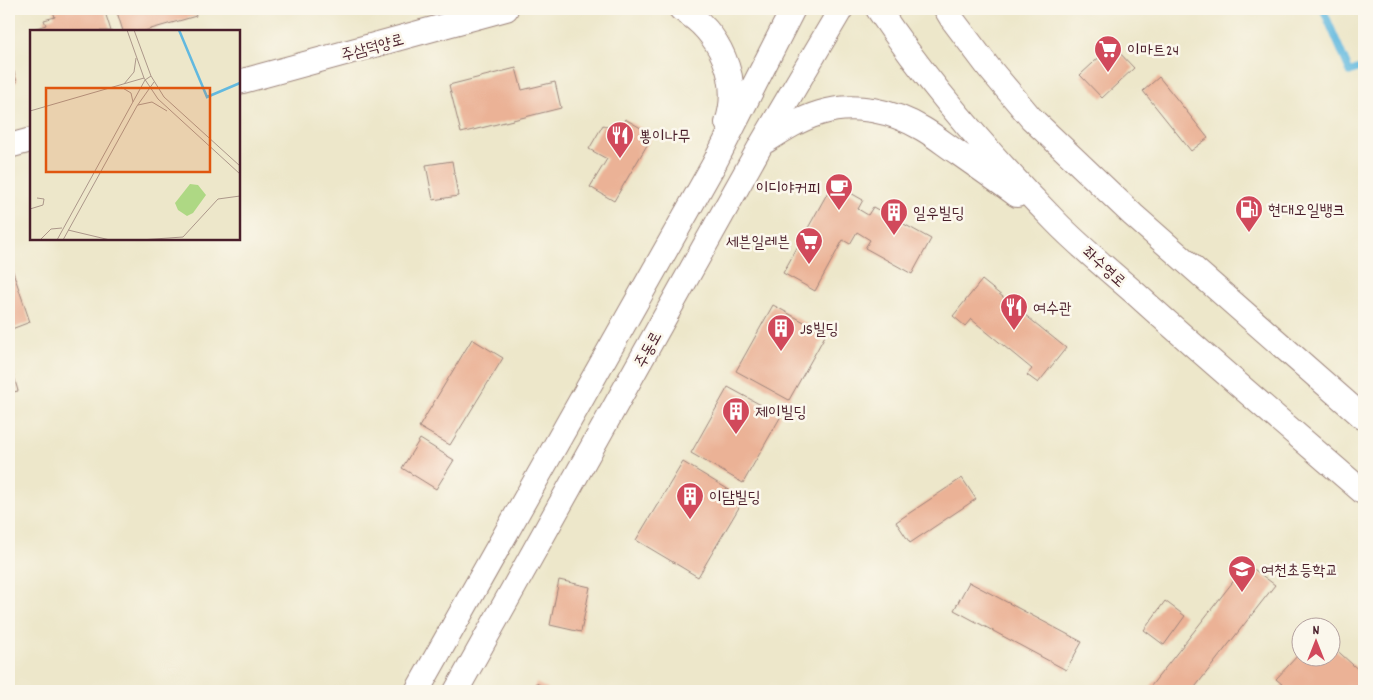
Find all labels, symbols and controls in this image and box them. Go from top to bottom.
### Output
street label: 주삼덕양로 [339,29,407,68]
inset map [30,30,240,240]
supermarket icon: 이마트24 [1093,34,1123,73]
place label: 이마트24 [1127,40,1179,63]
restaurant icon: 뽕이나무 [605,120,635,159]
place label: 뽕이나무 [639,126,691,149]
cafe icon: 이디야커피 [824,172,854,211]
place label: 이디야커피 [756,178,820,201]
fuel station icon: 현대오일뱅크 [1234,194,1264,233]
building icon: 일우빌딩 [879,197,909,236]
place label: 현대오일뱅크 [1268,200,1345,223]
place label: 일우빌딩 [913,203,965,226]
supermarket icon: 세븐일레븐 [794,226,824,265]
place label: 세븐일레븐 [726,232,790,255]
street label: 좌수영로 [1076,242,1130,294]
restaurant icon: 여수관 [999,292,1029,331]
place label: 여수관 [1033,298,1072,321]
building icon: JS빌딩 [766,313,796,352]
place label: JS빌딩 [800,319,839,342]
street label: 주동로 [630,328,669,373]
building icon: 제이빌딩 [721,396,751,435]
place label: 제이빌딩 [755,402,807,425]
building icon: 이담빌딩 [675,481,705,520]
place label: 이담빌딩 [709,487,761,510]
school or university icon: 여천초등학교 [1227,554,1257,593]
place label: 여천초등학교 [1261,560,1338,583]
north arrow [1290,618,1340,668]
text: N [1313,621,1320,641]

